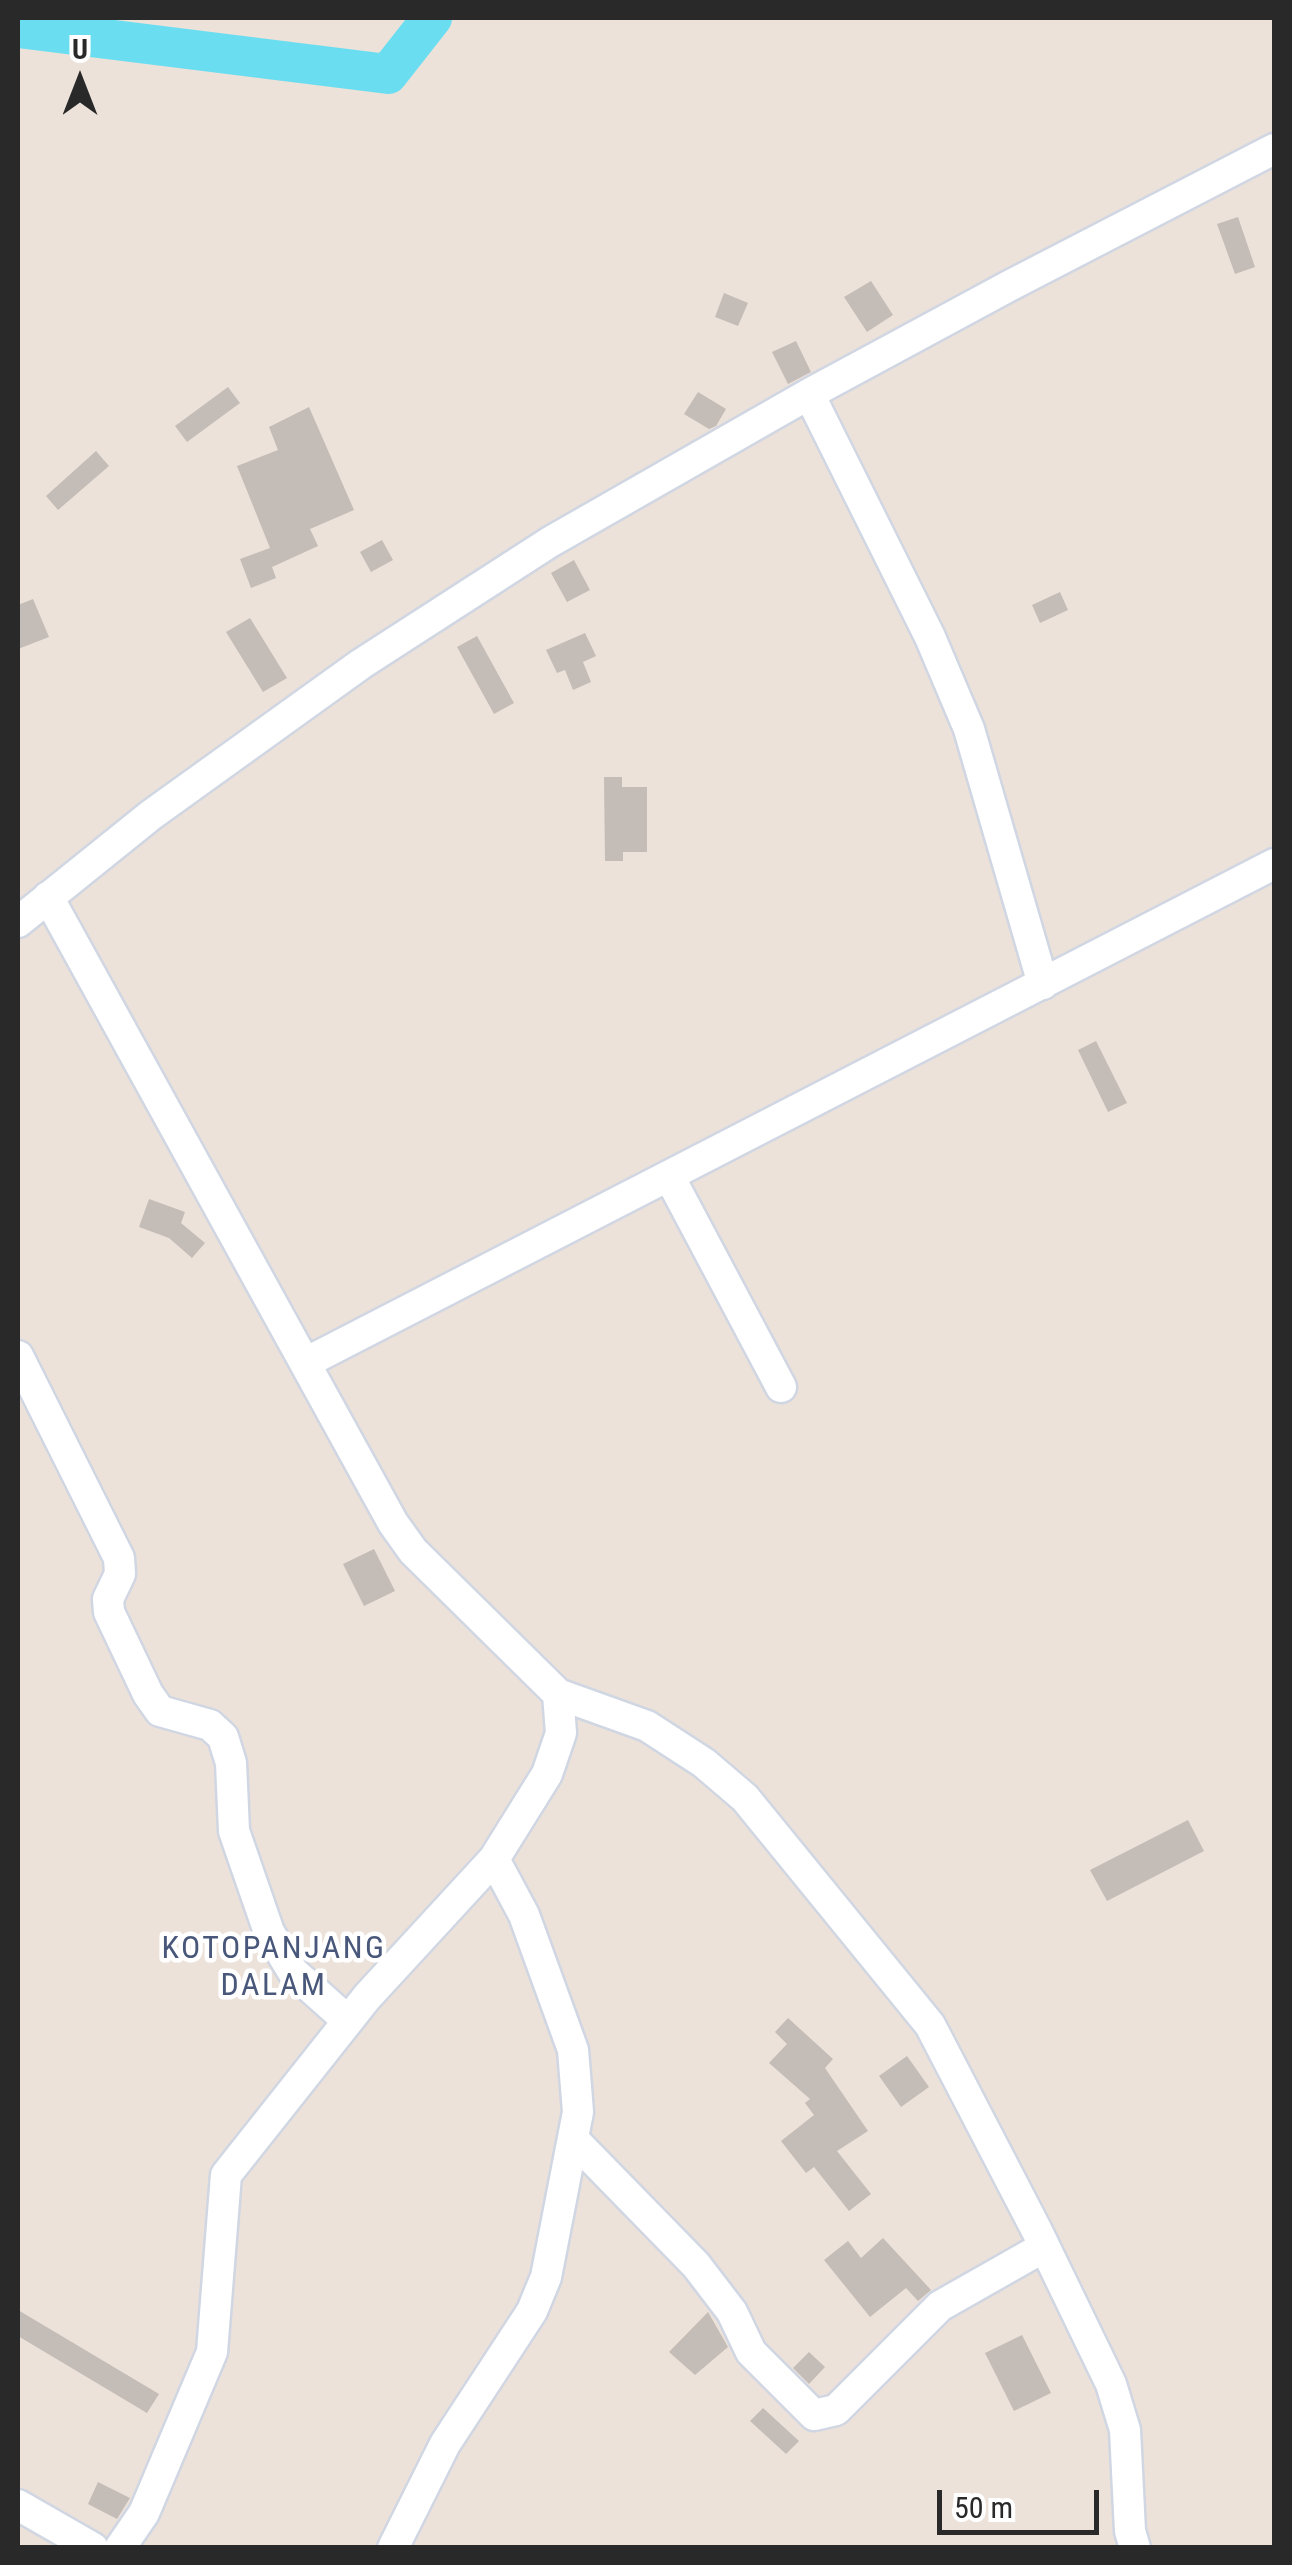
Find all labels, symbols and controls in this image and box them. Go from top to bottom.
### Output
north arrow [30,30,130,130]
text: U [72,33,88,66]
district label: KOTOPANJANG DALAM [162,1931,386,2006]
scale bar [942,2470,1104,2532]
text: 50 m [954,2490,1013,2525]

